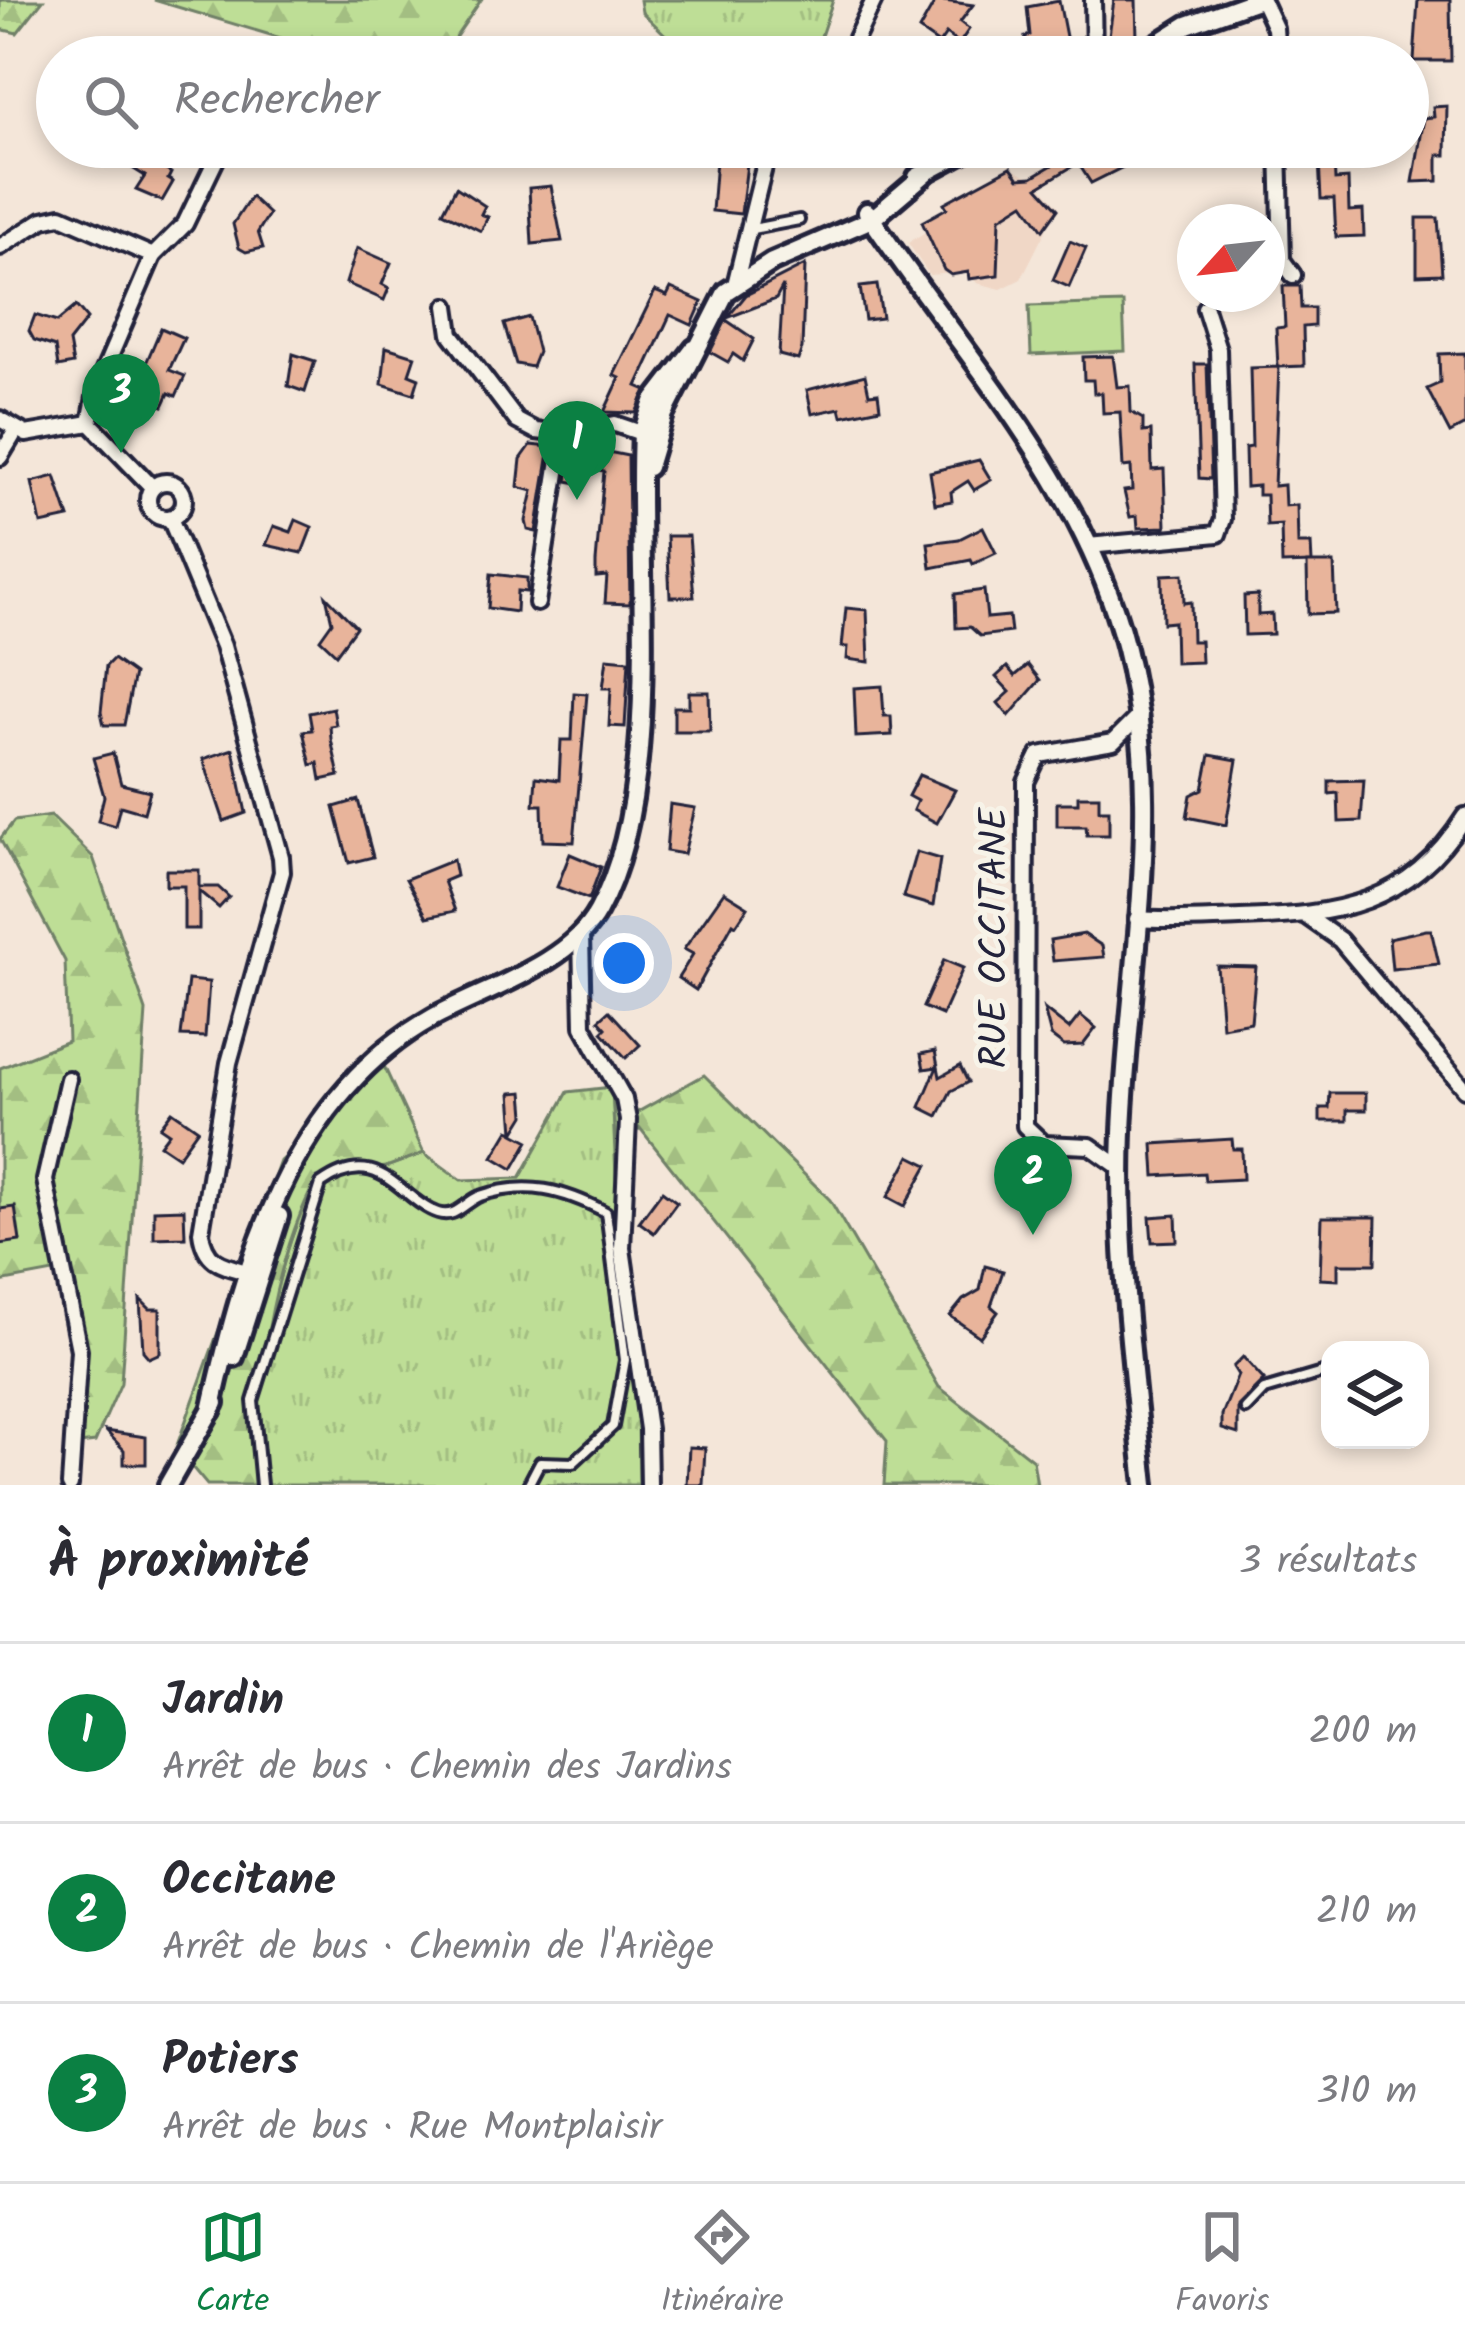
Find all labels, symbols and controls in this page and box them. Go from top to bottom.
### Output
search box [36,36,1429,168]
text: Rechercher [174,66,379,138]
icon: search [78,69,144,135]
north arrow [1177,204,1285,312]
pin: 3 [82,354,160,453]
pin: 1 [538,401,616,500]
street label: RUE OCCITANE [965,806,1027,1069]
your location [594,933,654,993]
pin: 2 [994,1136,1072,1235]
map controls [1321,1341,1429,1449]
button: layers [1321,1341,1429,1449]
text: À proximité [48,1523,308,1604]
text: 3 résultats [1239,1532,1417,1594]
text: Jardin [162,1666,284,1738]
text: 1 [81,1702,93,1764]
text: 200 m [1309,1702,1417,1764]
text: Arrêt de bus · Chemin des Jardins [162,1738,732,1800]
text: Occitane [162,1846,336,1918]
text: 2 [76,1882,98,1944]
text: 210 m [1316,1882,1417,1944]
text: Arrêt de bus · Chemin de l'Ariège [162,1918,714,1980]
text: Potiers [162,2026,299,2098]
text: 3 [76,2062,98,2124]
text: 310 m [1316,2062,1417,2124]
text: Arrêt de bus · Rue Montplaisir [162,2098,662,2160]
tab: Carte [196,2204,269,2329]
tab: Itinéraire [661,2204,784,2329]
tab: Favoris [1175,2204,1269,2329]

